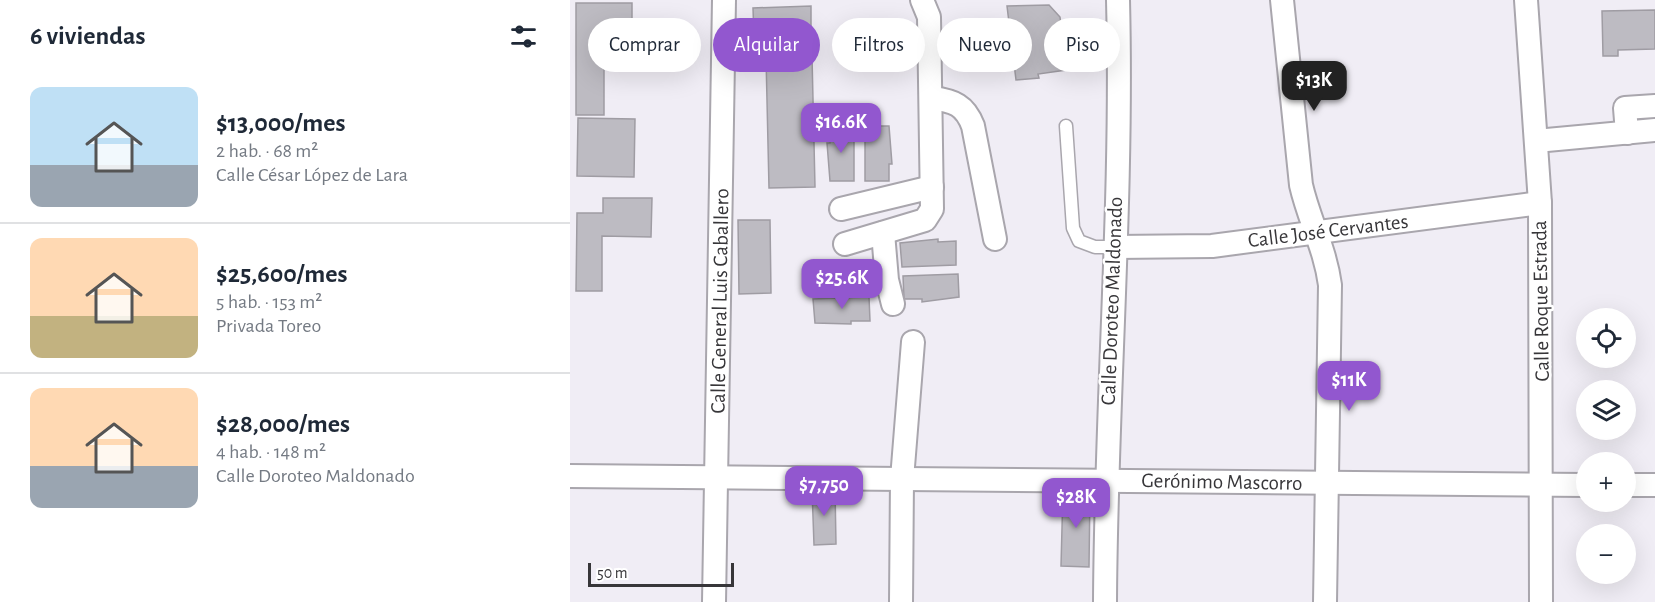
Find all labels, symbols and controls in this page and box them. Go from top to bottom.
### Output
chip: Comprar [588,18,701,72]
chip: Alquilar [713,18,820,72]
chip: Filtros [832,18,925,72]
chip: Nuevo [937,18,1032,72]
chip: Piso [1044,18,1120,72]
icon: filters [507,20,540,53]
text: 6 viviendas [30,23,145,49]
pin: $13K [1278,61,1350,112]
text: $13K [1296,70,1332,90]
pin: $16.6K [792,103,890,154]
text: $13,000/mes [216,110,345,136]
icon: home [78,111,150,183]
text: $16.6K [815,112,867,132]
text: 2 hab. · 68 m² [216,141,318,161]
text: Calle César López de Lara [216,165,408,185]
street label: Calle General Luis Caballero [708,188,732,414]
street label: Calle Doroteo Maldonado [1098,196,1126,406]
street label: Calle José Cervantes [1247,211,1409,251]
street label: Calle Roque Estrada [1529,220,1553,382]
pin: $25.6K [793,259,891,310]
text: $25,600/mes [216,261,347,287]
icon: home [78,262,150,334]
text: $25.6K [816,268,868,288]
text: 5 hab. · 153 m² [216,292,322,312]
map controls [1576,308,1636,584]
button: locate [1576,308,1636,368]
text: Privada Toreo [216,316,321,336]
pin: $11K [1313,361,1385,412]
text: $11K [1331,370,1367,390]
button: layers [1576,380,1636,440]
text: $28,000/mes [216,411,350,437]
icon: home [78,412,150,484]
text: 4 hab. · 148 m² [216,442,326,462]
button: + [1576,452,1636,512]
text: Calle Doroteo Maldonado [216,466,415,486]
pin: $7,750 [775,466,873,517]
street label: Gerónimo Mascorro [1141,470,1303,494]
text: $7,750 [799,475,849,495]
pin: $28K [1040,478,1112,529]
text: $28K [1056,487,1096,507]
button: − [1576,524,1636,584]
scale bar [588,560,734,588]
text: 50 m [597,565,628,581]

